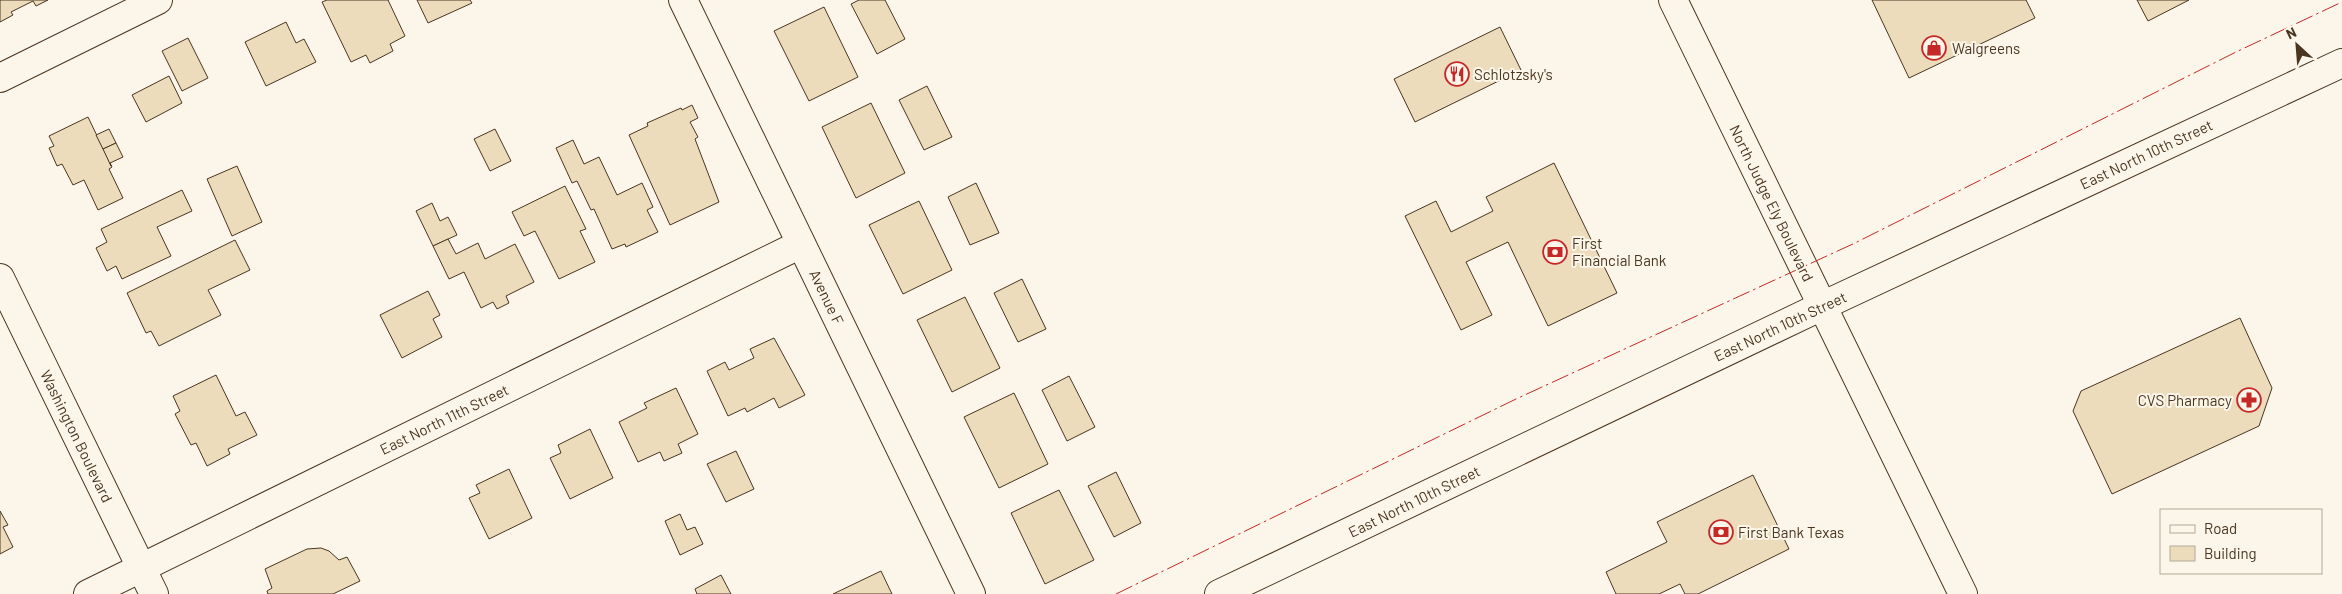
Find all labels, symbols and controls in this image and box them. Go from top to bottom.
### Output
north arrow [2272,20,2322,70]
text: N [2283,23,2299,43]
shop icon: Walgreens [1921,35,1947,61]
place label: Walgreens [1952,39,2020,57]
restaurant icon: Schlotzsky's [1444,61,1470,87]
place label: Schlotzsky's [1474,65,1553,83]
street label: East North 10th Street [2077,115,2215,193]
street label: North Judge Ely Boulevard [1726,122,1818,284]
place label: First Financial Bank [1572,234,1667,269]
bank icon: First Financial Bank [1542,239,1568,265]
street label: Avenue F [806,266,848,328]
street label: East North 10th Street [1711,287,1849,365]
street label: Washington Boulevard [37,367,117,505]
street label: East North 11th Street [377,380,511,458]
pharmacy icon: CVS Pharmacy [2236,387,2262,413]
place label: CVS Pharmacy [2138,391,2232,409]
street label: East North 10th Street [1345,461,1483,541]
legend [2160,509,2322,574]
bank icon: First Bank Texas [1708,519,1734,545]
text: Road [2204,519,2237,537]
place label: First Bank Texas [1738,523,1844,541]
text: Building [2204,544,2257,562]

